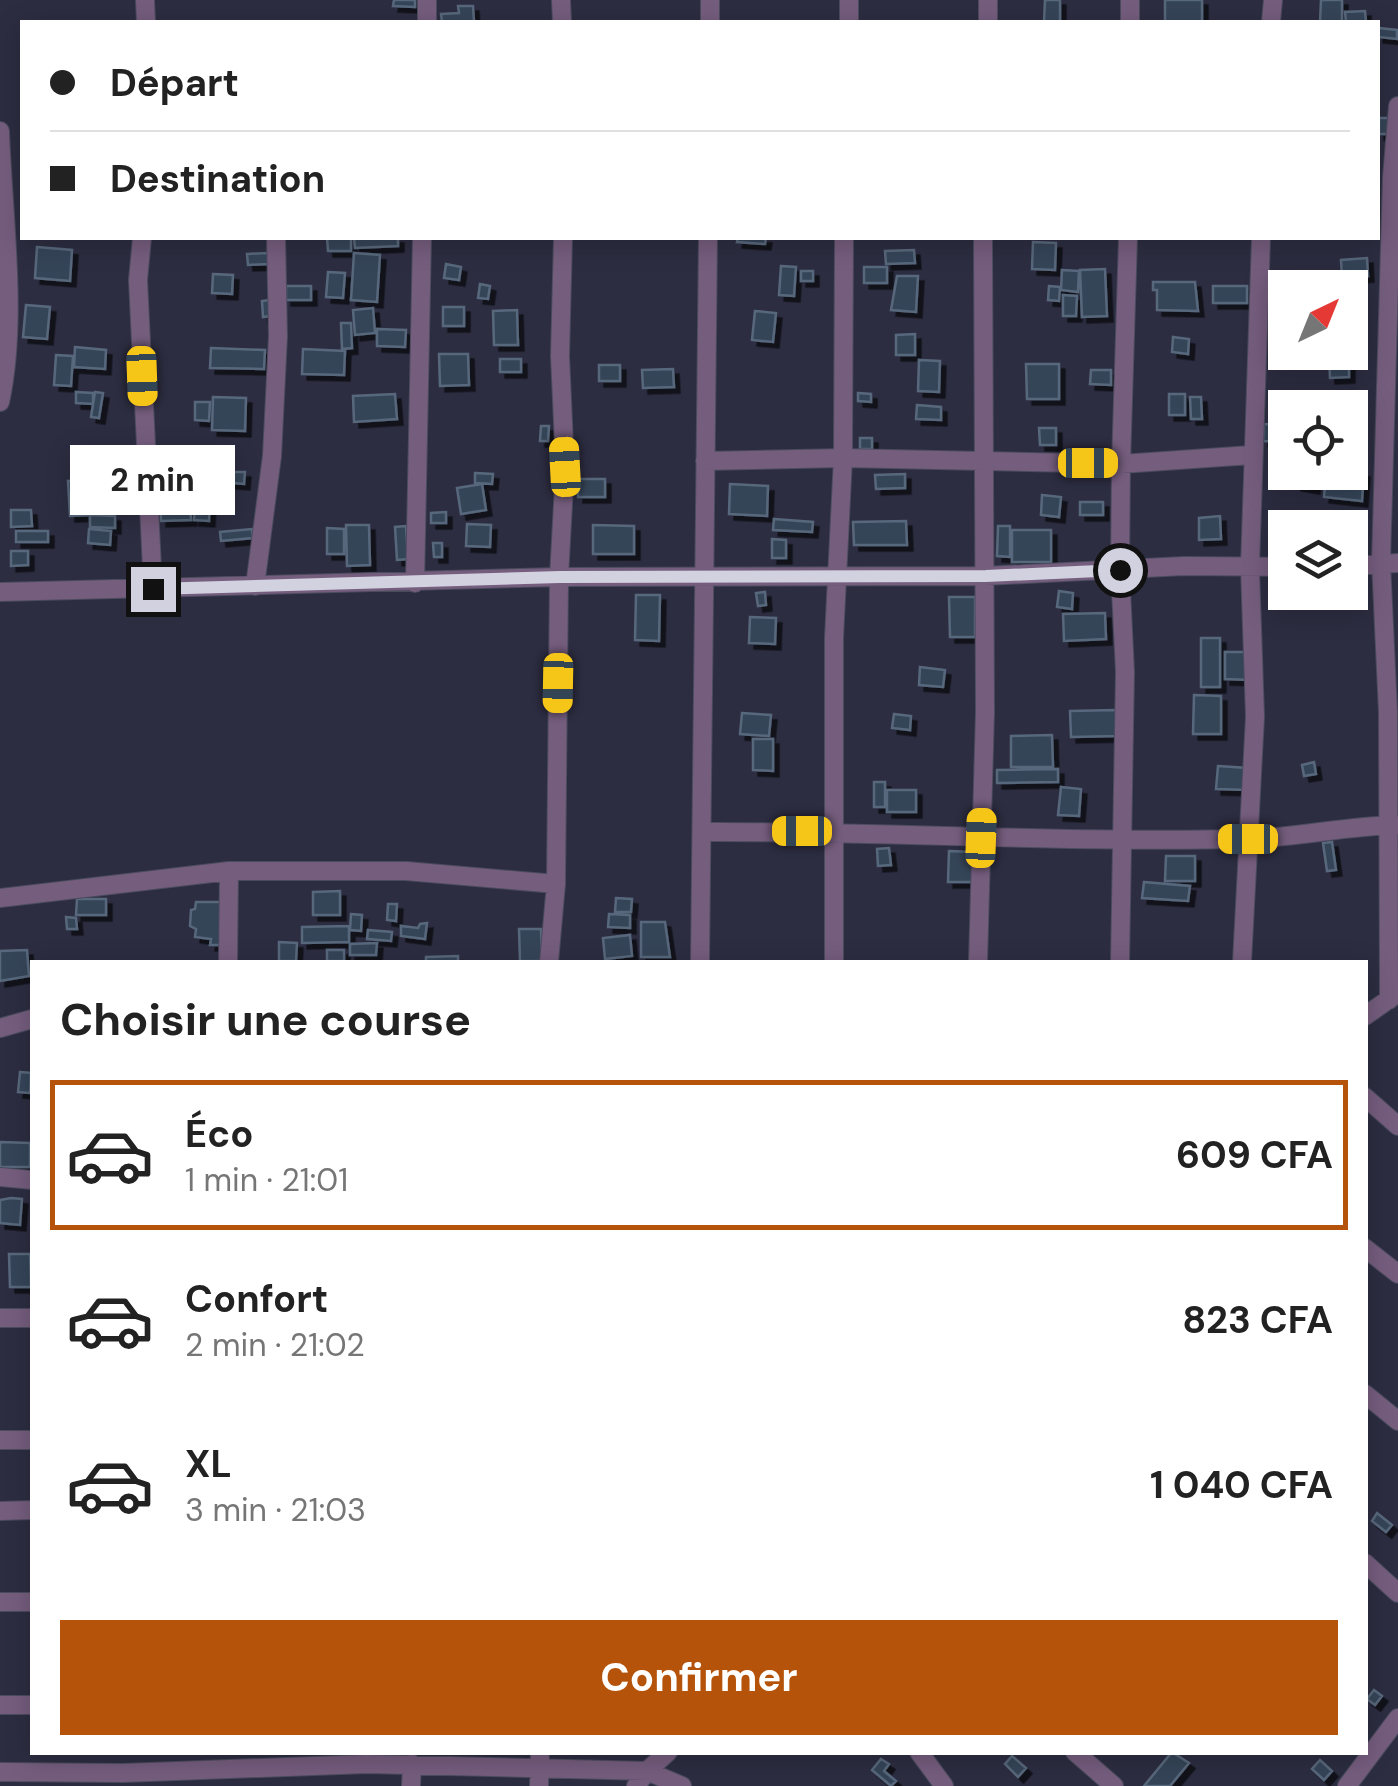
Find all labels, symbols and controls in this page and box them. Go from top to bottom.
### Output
text: Départ [110,58,239,108]
text: Destination [110,154,325,204]
north arrow [1268,270,1368,370]
map controls [1268,270,1368,610]
car [126,345,158,407]
button: locate [1268,390,1368,490]
car [548,436,582,498]
callout: 2 min [70,444,236,514]
car [1058,448,1118,478]
text: 2 min [110,459,195,501]
button: layers [1268,510,1368,610]
route start [1098,548,1143,593]
route end [131,567,176,612]
car [542,653,574,713]
car [965,807,997,869]
car [772,816,832,846]
car [1218,824,1278,854]
text: Choisir une course [60,990,471,1049]
text: Éco [185,1109,253,1159]
icon: car [65,1110,155,1200]
text: 609 CFA [1176,1130,1333,1180]
text: 1 min · 21:01 [185,1159,348,1201]
text: Confort [185,1274,328,1324]
icon: car [65,1275,155,1365]
text: 823 CFA [1182,1295,1333,1345]
text: 2 min · 21:02 [185,1324,365,1366]
text: XL [185,1439,232,1489]
icon: car [65,1440,155,1530]
text: 1 040 CFA [1150,1460,1333,1510]
text: 3 min · 21:03 [185,1489,366,1531]
button: Confirmer [60,1620,1338,1735]

